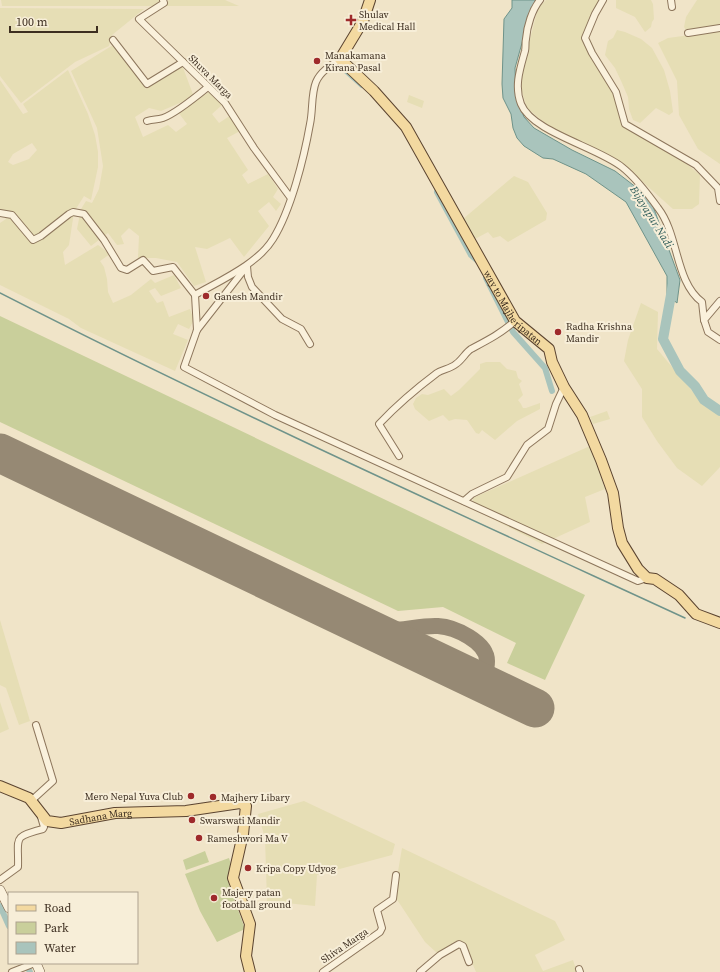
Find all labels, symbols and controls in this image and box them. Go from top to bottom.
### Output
scale bar [10,8,97,34]
place label: Shulav Medical Hall [359,8,416,33]
text: 100 m [16,14,48,30]
marker: Shulav Medical Hall [346,15,356,25]
place label: Manakamana Kirana Pasal [325,49,387,74]
street label: Shuva Marga [186,52,236,102]
marker: Manakamana Kirana Pasal [312,56,322,66]
water label: Bijayapur Nadi [626,182,677,252]
street label: way to Majheripatan [481,268,545,348]
place label: Ganesh Mandir [214,290,283,303]
marker: Ganesh Mandir [201,291,211,301]
place label: Radha Krishna Mandir [566,320,633,345]
marker: Radha Krishna Mandir [553,327,563,337]
place label: Mero Nepal Yuva Club [85,790,183,803]
marker: Mero Nepal Yuva Club [186,791,196,801]
place label: Majhery Libary [221,791,291,804]
marker: Majhery Libary [208,792,218,802]
street label: Sadhana Marg [68,807,132,828]
place label: Swarswati Mandir [200,814,281,827]
marker: Swarswati Mandir [187,815,197,825]
place label: Rameshwori Ma V [207,832,288,845]
marker: Rameshwori Ma V [194,833,204,843]
place label: Kripa Copy Udyog [256,862,336,875]
marker: Kripa Copy Udyog [243,863,253,873]
place label: Majery patan football ground [222,886,291,911]
legend [8,892,138,964]
marker: Majery patan football ground [209,893,219,903]
text: Road [44,900,71,916]
text: Park [44,920,69,936]
street label: Shiva Marga [318,924,371,966]
text: Water [44,940,76,956]

